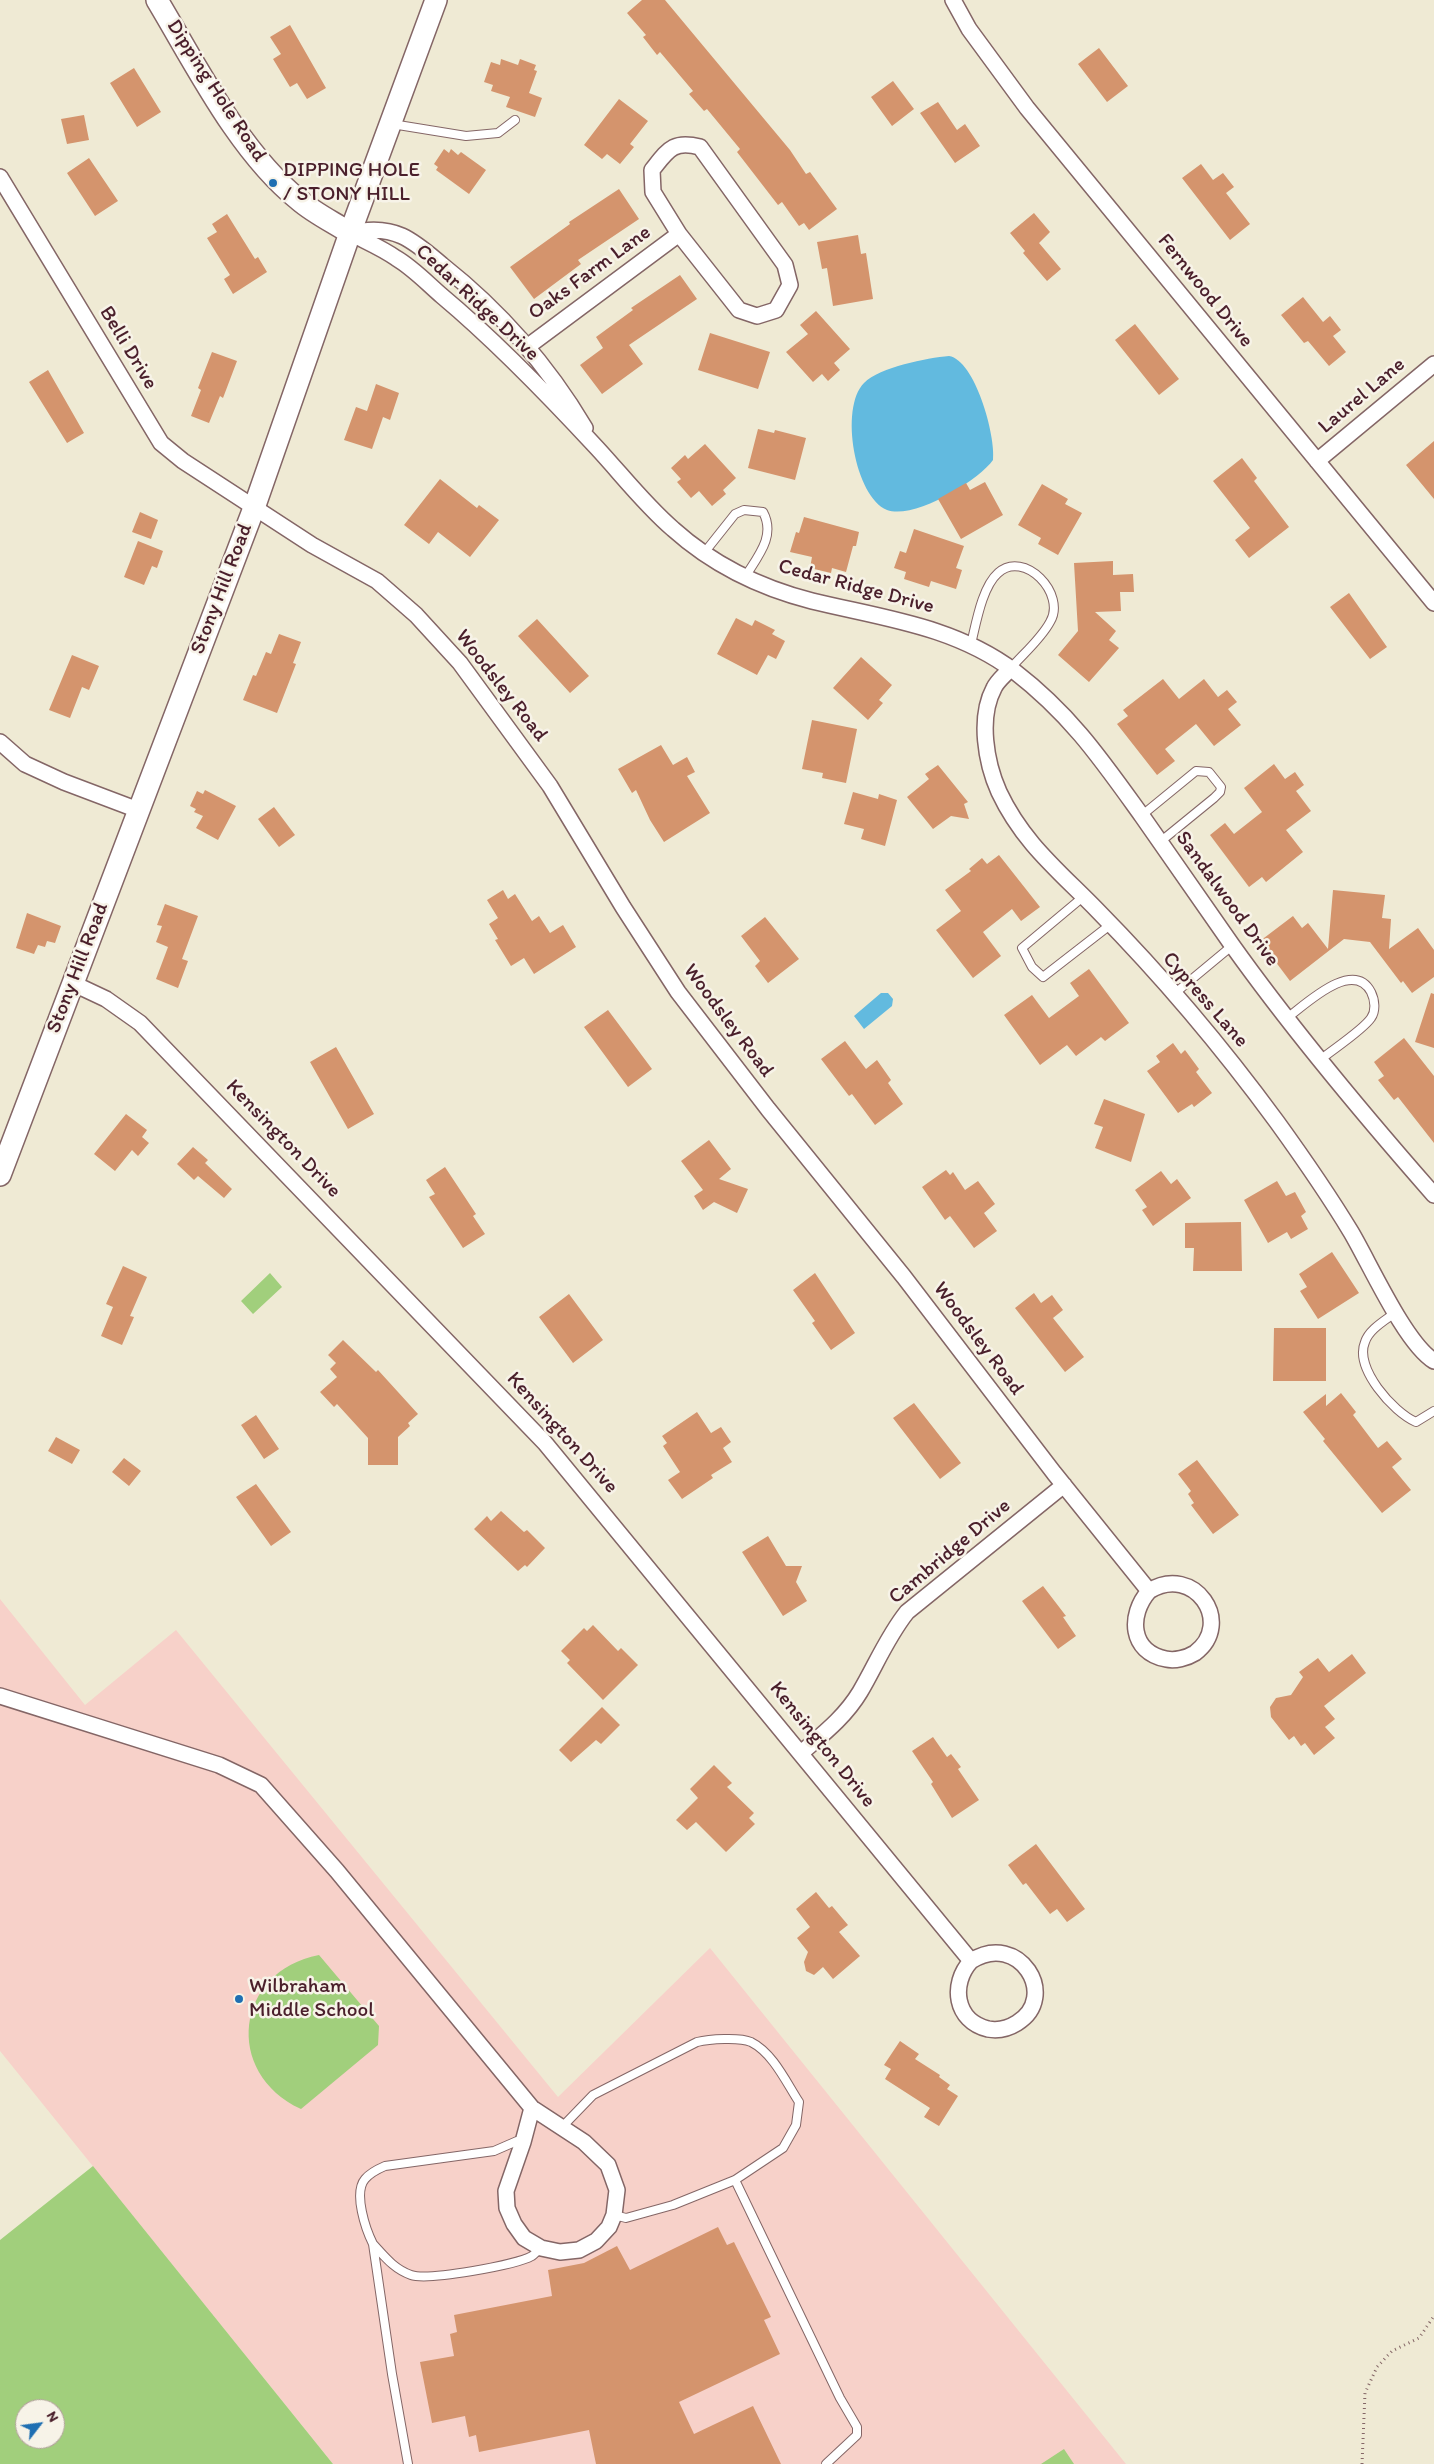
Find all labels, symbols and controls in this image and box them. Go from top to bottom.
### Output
street label: Dipping Hole Road [161,15,271,167]
place label: DIPPING HOLE / STONY HILL [283,158,420,208]
marker: DIPPING HOLE / STONY HILL [267,177,279,189]
street label: Oaks Farm Lane [524,220,656,326]
street label: Fernwood Drive [1151,229,1259,353]
street label: Cedar Ridge Drive [410,239,544,367]
street label: Belli Drive [93,302,163,394]
street label: Laurel Lane [1313,352,1411,440]
street label: Stony Hill Road [185,520,259,658]
street label: Cedar Ridge Drive [775,554,937,620]
street label: Woodsley Road [449,625,553,747]
street label: Sandalwood Drive [1169,826,1285,972]
street label: Stony Hill Road [41,899,115,1037]
street label: Cypress Lane [1157,947,1253,1053]
street label: Woodsley Road [677,959,779,1083]
street label: Kensington Drive [220,1074,346,1204]
street label: Woodsley Road [927,1277,1029,1401]
street label: Kensington Drive [501,1367,623,1499]
street label: Cambridge Drive [884,1494,1016,1610]
street label: Kensington Drive [763,1677,881,1813]
place label: Wilbraham Middle School [249,1974,374,2024]
marker: Wilbraham Middle School [233,1993,245,2005]
north arrow [15,2399,65,2449]
text: N [43,2408,62,2425]

